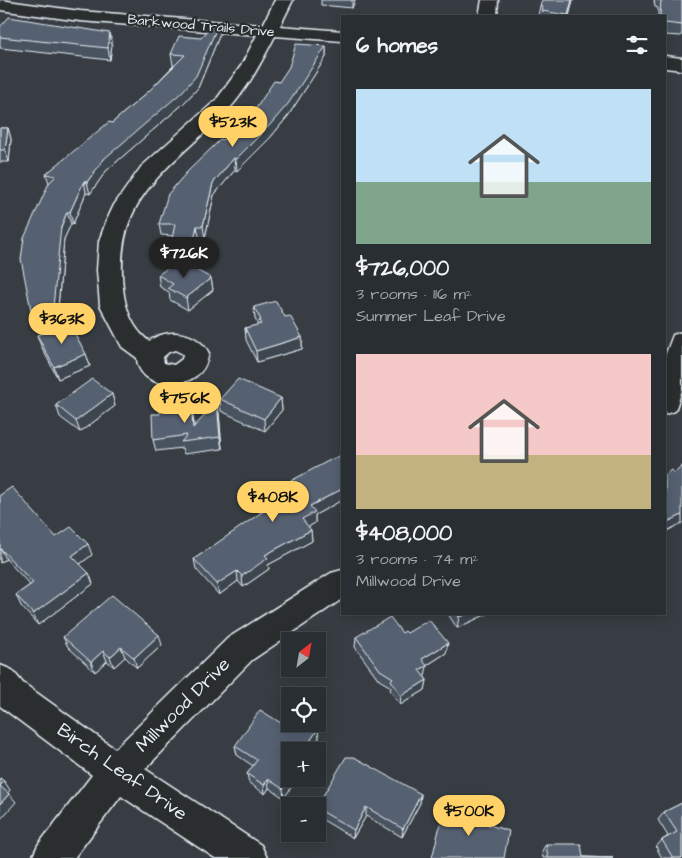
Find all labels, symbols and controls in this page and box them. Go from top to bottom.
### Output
street label: Barkwood Trails Drive [127,10,276,42]
text: 6 homes [356,31,438,60]
icon: filters [623,31,651,59]
pin: $523K [198,106,268,148]
text: $523K [209,111,257,133]
icon: home [459,121,549,211]
pin: $726K [149,236,219,279]
text: $726K [160,242,208,264]
text: $726,000 [356,254,449,283]
text: 3 rooms · 116 m² [356,283,472,305]
pin: $363K [27,302,97,345]
text: Summer Leaf Drive [356,305,506,327]
text: $363K [40,308,84,330]
pin: $756K [150,382,220,424]
icon: home [459,386,549,476]
text: $756K [160,387,210,409]
pin: $408K [238,480,308,523]
text: $408K [248,486,298,508]
text: $408,000 [356,519,452,548]
text: 3 rooms · 74 m² [356,548,479,570]
text: Millwood Drive [356,570,461,592]
north arrow [281,632,326,678]
map controls [281,632,326,842]
street label: Millwood Drive [129,651,237,759]
button: locate [281,687,326,732]
street label: Birch Leaf Drive [51,717,193,827]
button: + [281,742,326,787]
pin: $500K [434,794,504,837]
button: − [281,797,326,842]
text: $500K [444,800,494,822]

